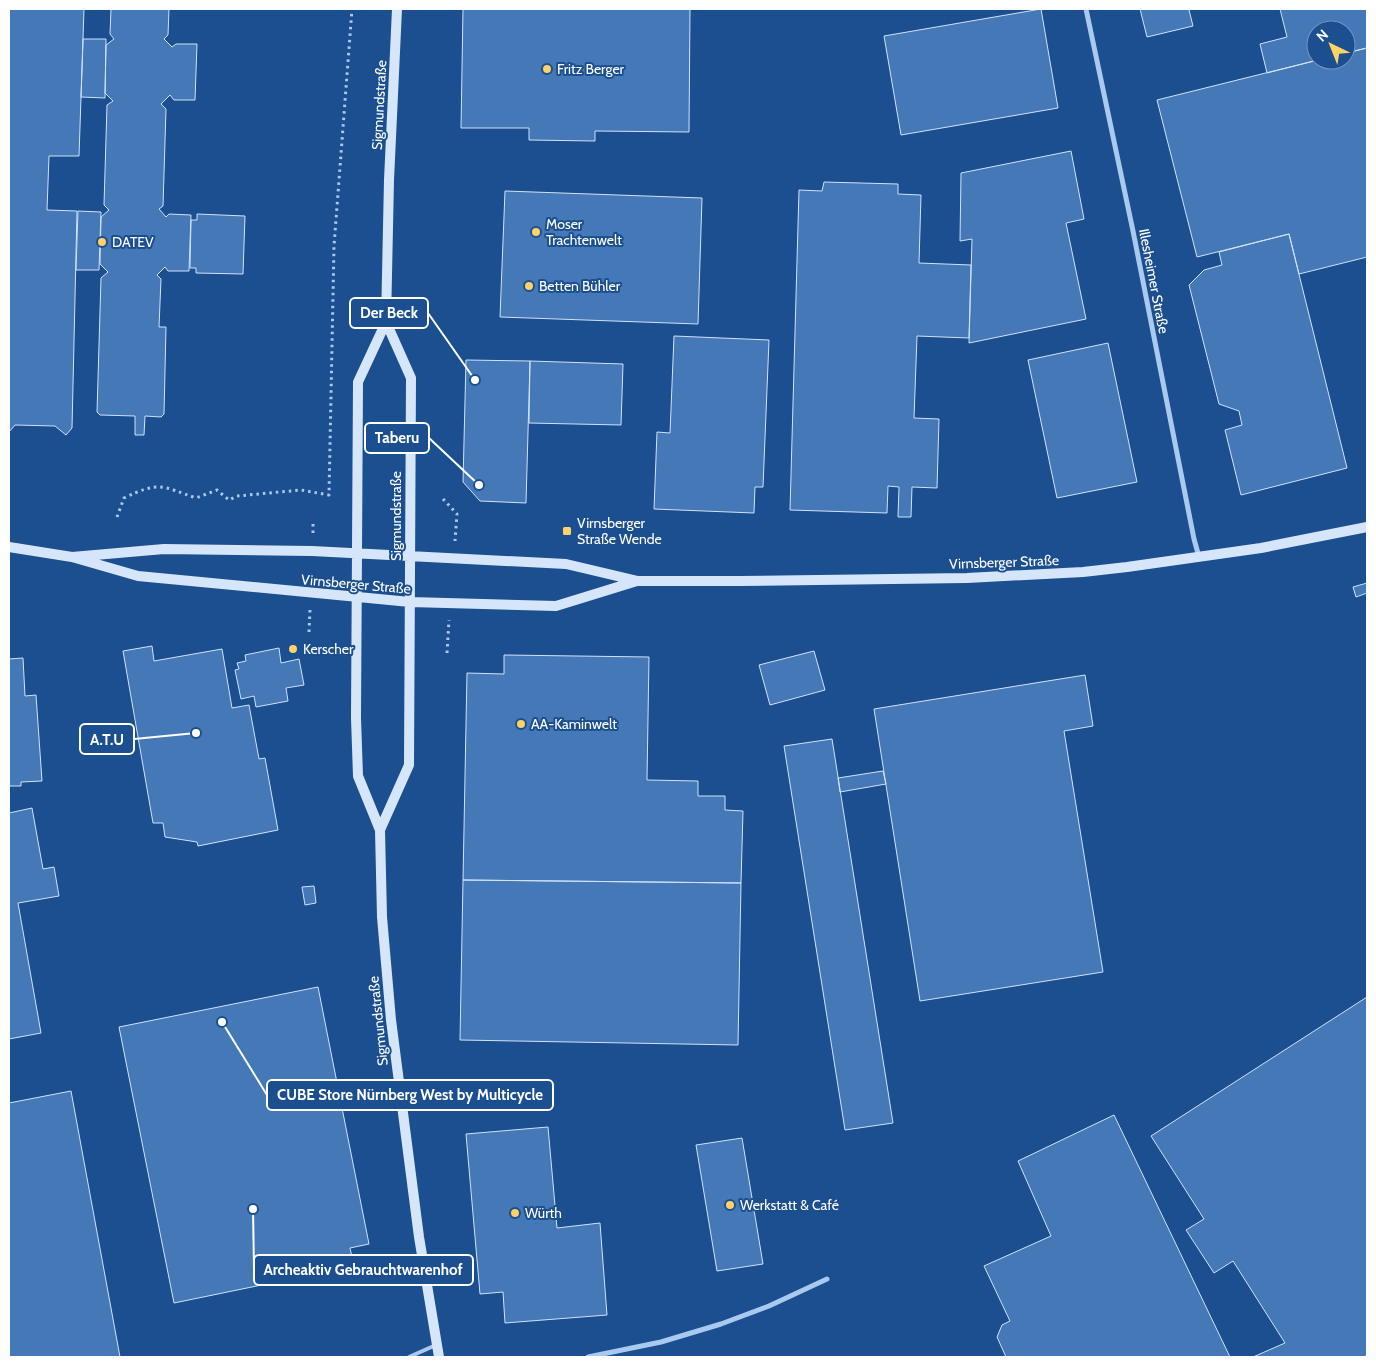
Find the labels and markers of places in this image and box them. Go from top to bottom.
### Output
place label: Fritz Berger [557,60,625,78]
marker: Fritz Berger [541,63,553,75]
place label: Moser Trachtenwelt [546,215,622,249]
marker: Moser Trachtenwelt [530,226,542,238]
place label: DATEV [112,233,154,251]
marker: DATEV [96,236,108,248]
place label: Betten Bühler [539,277,621,295]
marker: Betten Bühler [523,280,535,292]
callout: Der Beck [350,298,428,328]
callout: Taberu [365,423,429,453]
place label: Virnsberger Straße Wende [577,514,662,548]
marker: Virnsberger Straße Wende [561,525,573,537]
place label: Kerscher [303,640,354,658]
marker: Kerscher [287,643,299,655]
place label: AA-Kaminwelt [531,715,617,733]
marker: AA-Kaminwelt [515,718,527,730]
callout: A.T.U [80,724,134,754]
callout: CUBE Store Nürnberg West by Multicycle [267,1080,553,1110]
place label: Werkstatt & Café [740,1196,839,1214]
marker: Werkstatt & Café [724,1199,736,1211]
place label: Würth [525,1204,562,1222]
marker: Würth [509,1207,521,1219]
callout: Archeaktiv Gebrauchtwarenhof [254,1255,473,1285]

